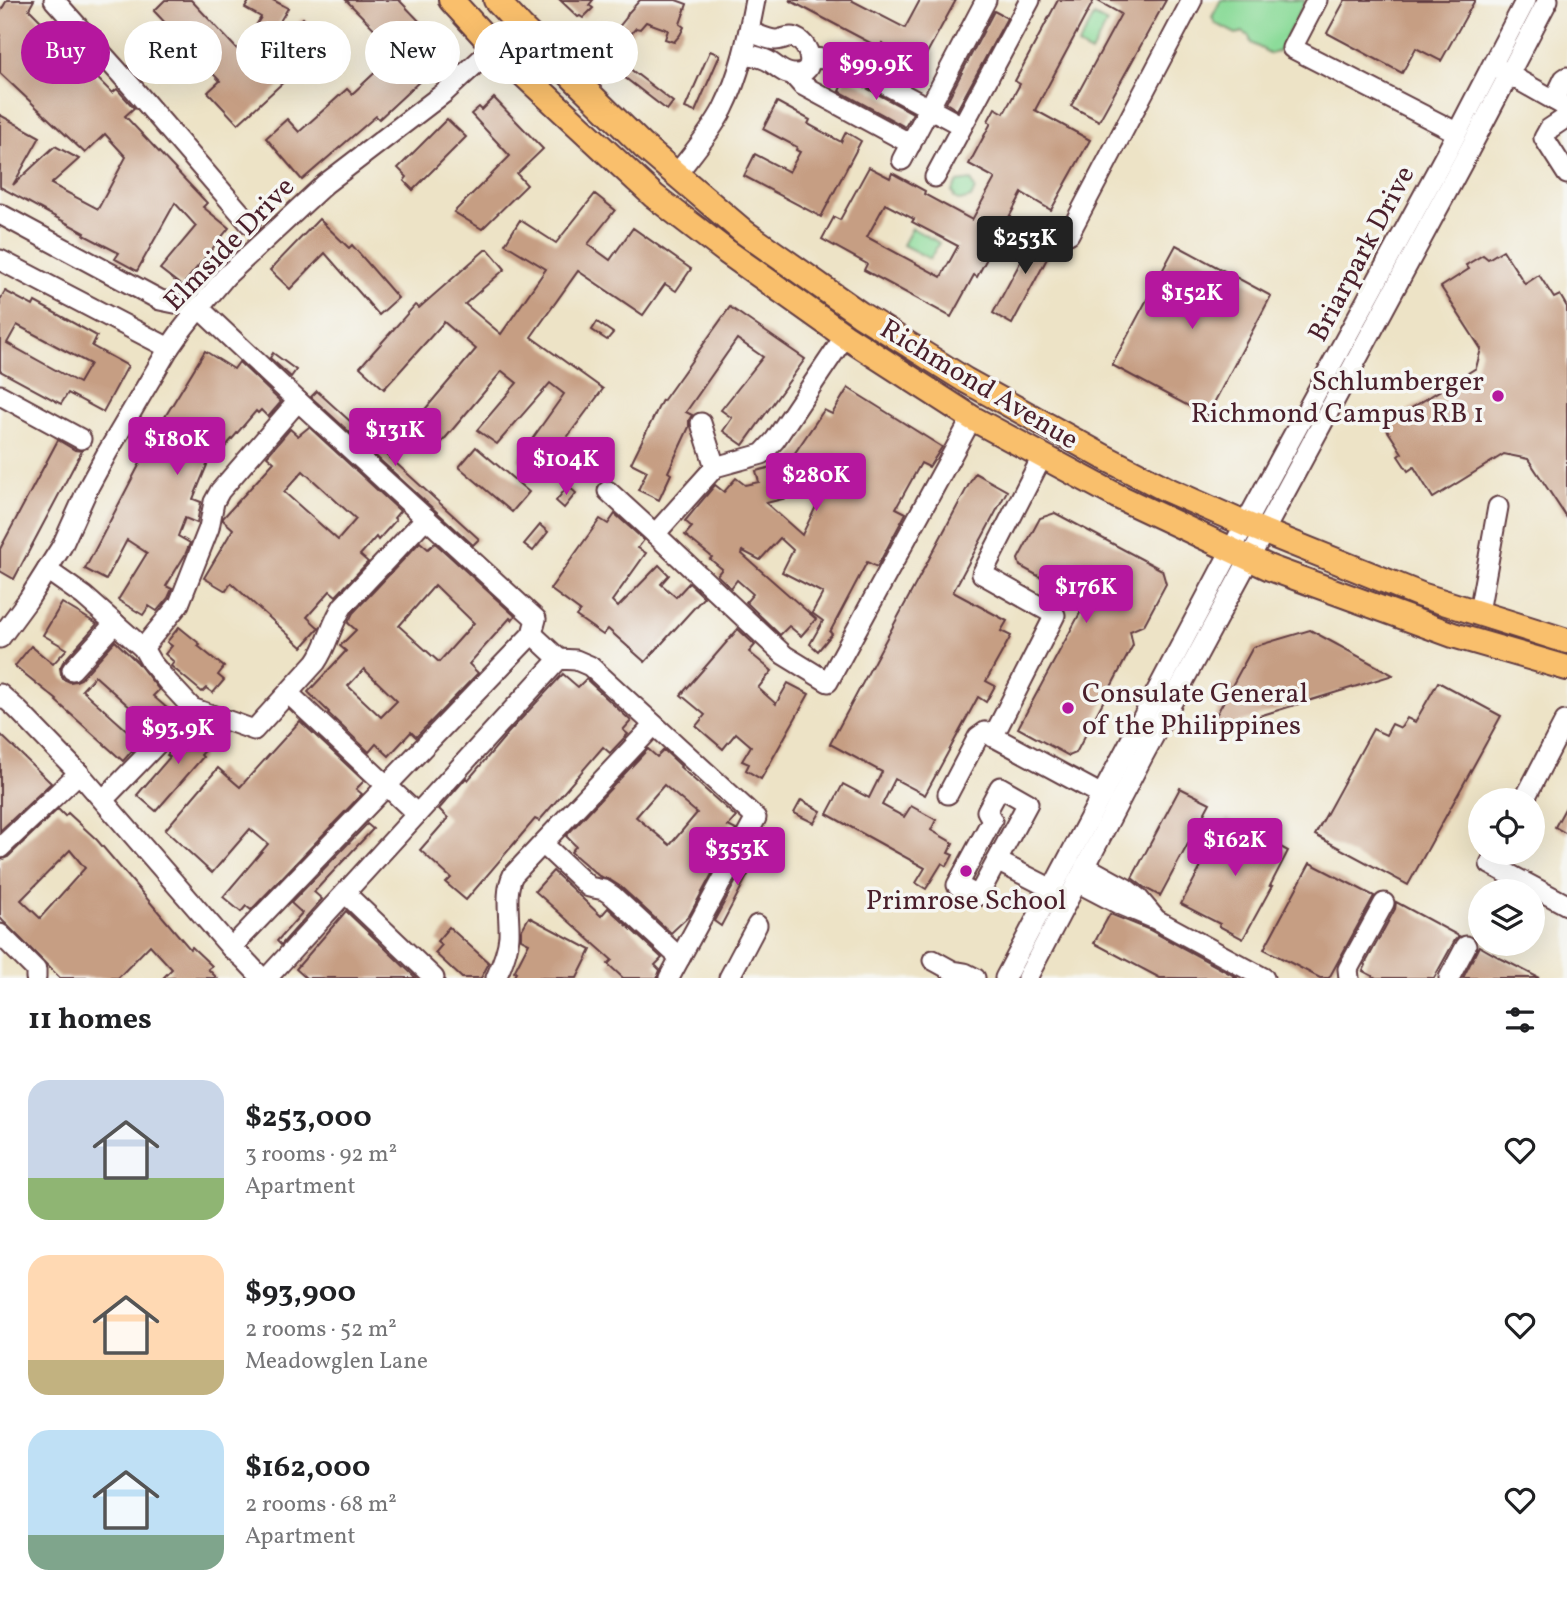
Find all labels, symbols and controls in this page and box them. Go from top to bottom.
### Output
chip: Buy [21,21,110,84]
chip: Rent [124,21,222,84]
chip: Filters [236,21,351,84]
chip: New [365,21,460,84]
chip: Apartment [474,21,638,84]
pin: $99.9K [819,42,933,102]
text: $99.9K [839,49,913,81]
street label: Briarpark Drive [1299,159,1425,349]
street label: Elmside Drive [156,169,304,321]
pin: $253K [976,216,1074,276]
text: $253K [993,223,1057,255]
pin: $152K [1143,272,1241,331]
text: $152K [1161,278,1223,310]
street label: Richmond Avenue [872,310,1085,460]
place label: Schlumberger Richmond Campus RB 1 [1191,363,1484,434]
marker: Schlumberger Richmond Campus RB 1 [1490,388,1506,404]
pin: $131K [346,408,444,468]
text: $131K [365,415,425,447]
pin: $180K [128,418,226,477]
text: $180K [144,424,210,456]
pin: $104K [517,438,615,497]
text: $104K [533,444,599,476]
pin: $280K [767,454,865,513]
text: $280K [782,460,850,492]
pin: $176K [1037,566,1135,625]
text: $176K [1055,572,1117,604]
place label: Consulate General of the Philippines [1082,675,1308,746]
marker: Consulate General of the Philippines [1060,700,1076,716]
pin: $93.9K [121,706,235,766]
text: $93.9K [142,713,214,745]
map controls [1468,788,1545,956]
button: locate [1468,788,1545,865]
pin: $162K [1186,818,1284,878]
text: $162K [1203,825,1267,857]
pin: $353K [688,828,786,887]
text: $353K [705,834,769,866]
marker: Primrose School [958,863,974,879]
button: layers [1468,879,1545,956]
place label: Primrose School [866,882,1066,921]
text: 11 homes [28,999,152,1041]
icon: filters [1501,1001,1539,1039]
text: $253,000 [245,1097,372,1139]
icon: home [84,1108,168,1192]
icon: heart [1501,1131,1539,1169]
text: 3 rooms · 92 m² [245,1139,397,1171]
text: Apartment [245,1171,356,1203]
text: $93,900 [245,1272,356,1314]
icon: home [84,1283,168,1367]
icon: heart [1501,1306,1539,1344]
text: 2 rooms · 52 m² [245,1314,397,1346]
text: Meadowglen Lane [245,1346,428,1378]
text: $162,000 [245,1447,371,1489]
icon: home [84,1458,168,1542]
icon: heart [1501,1481,1539,1519]
text: 2 rooms · 68 m² [245,1489,397,1521]
text: Apartment [245,1521,356,1553]

